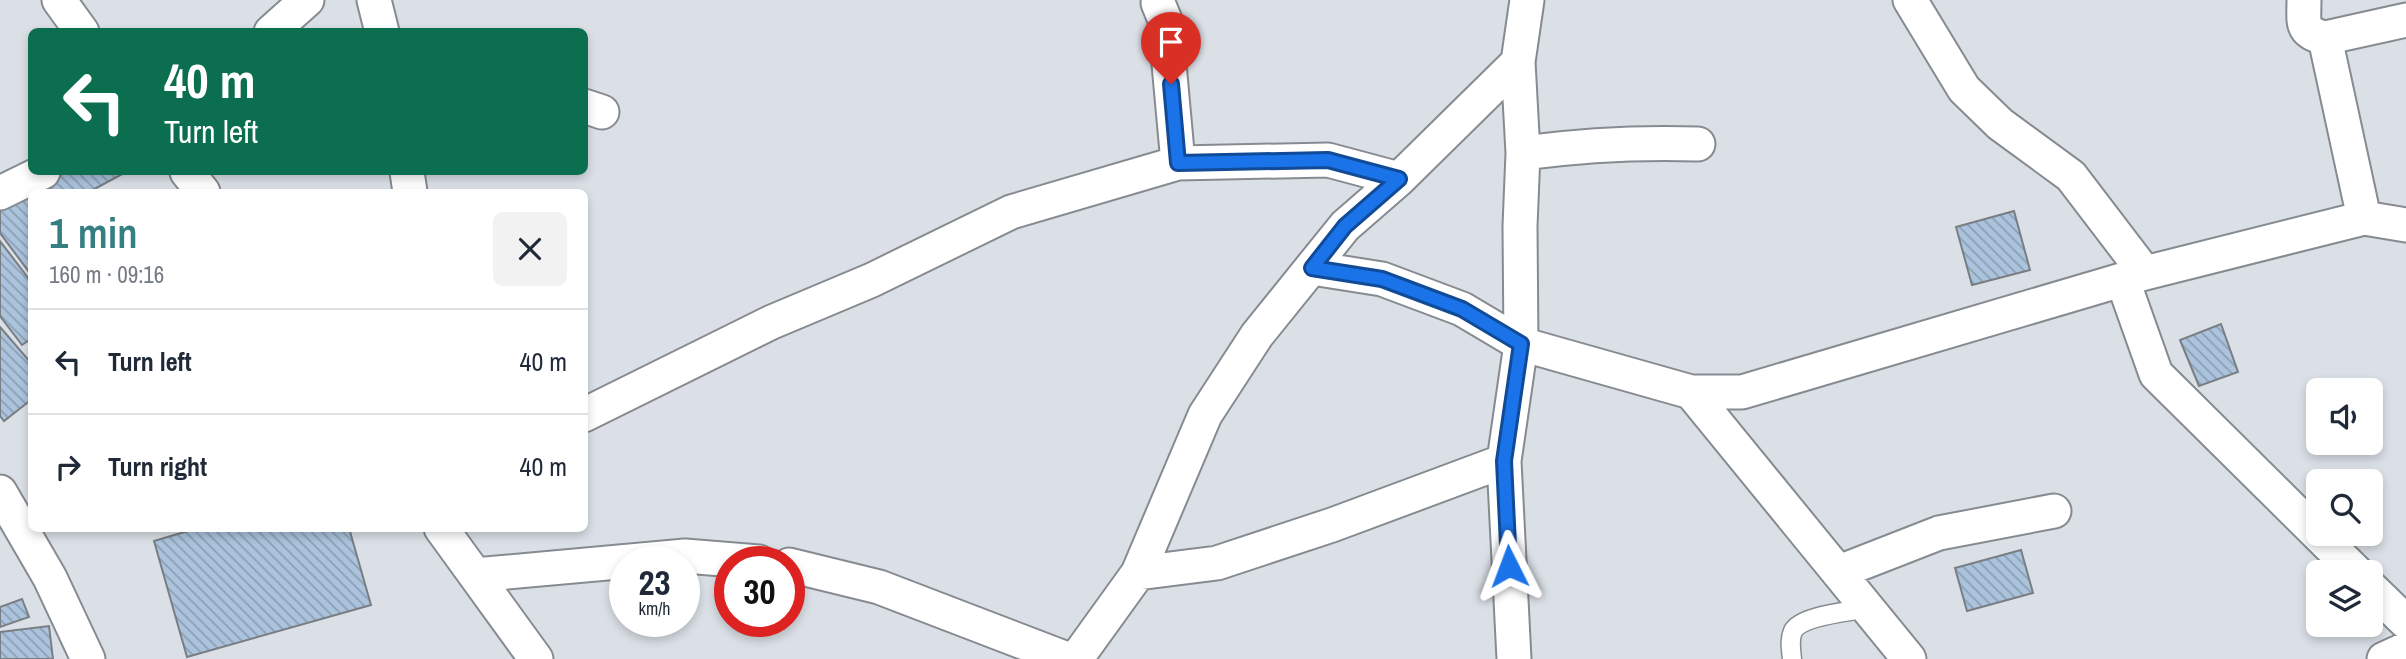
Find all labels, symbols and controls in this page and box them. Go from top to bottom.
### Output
pin [1141,12.0,1201,84]
icon: arrive [1152,23,1190,61]
text: 40 m [164,47,256,113]
icon: left [49,56,140,147]
text: Turn left [164,110,258,153]
text: 1 min [49,205,138,261]
button: close [493,212,567,286]
text: 160 m · 09:16 [49,259,164,290]
icon: left [49,343,87,381]
text: Turn left [108,344,192,379]
text: 40 m [520,344,567,379]
map controls [2306,378,2383,637]
button: sound [2306,378,2383,455]
icon: right [49,448,87,486]
text: Turn right [108,449,207,484]
text: 40 m [520,449,567,484]
button: search [2306,469,2383,546]
position arrow [1472,529,1546,603]
speed limit sign: 30 [714,546,805,637]
text: 23 [639,559,670,606]
button: layers [2306,560,2383,637]
text: km/h [639,596,671,621]

